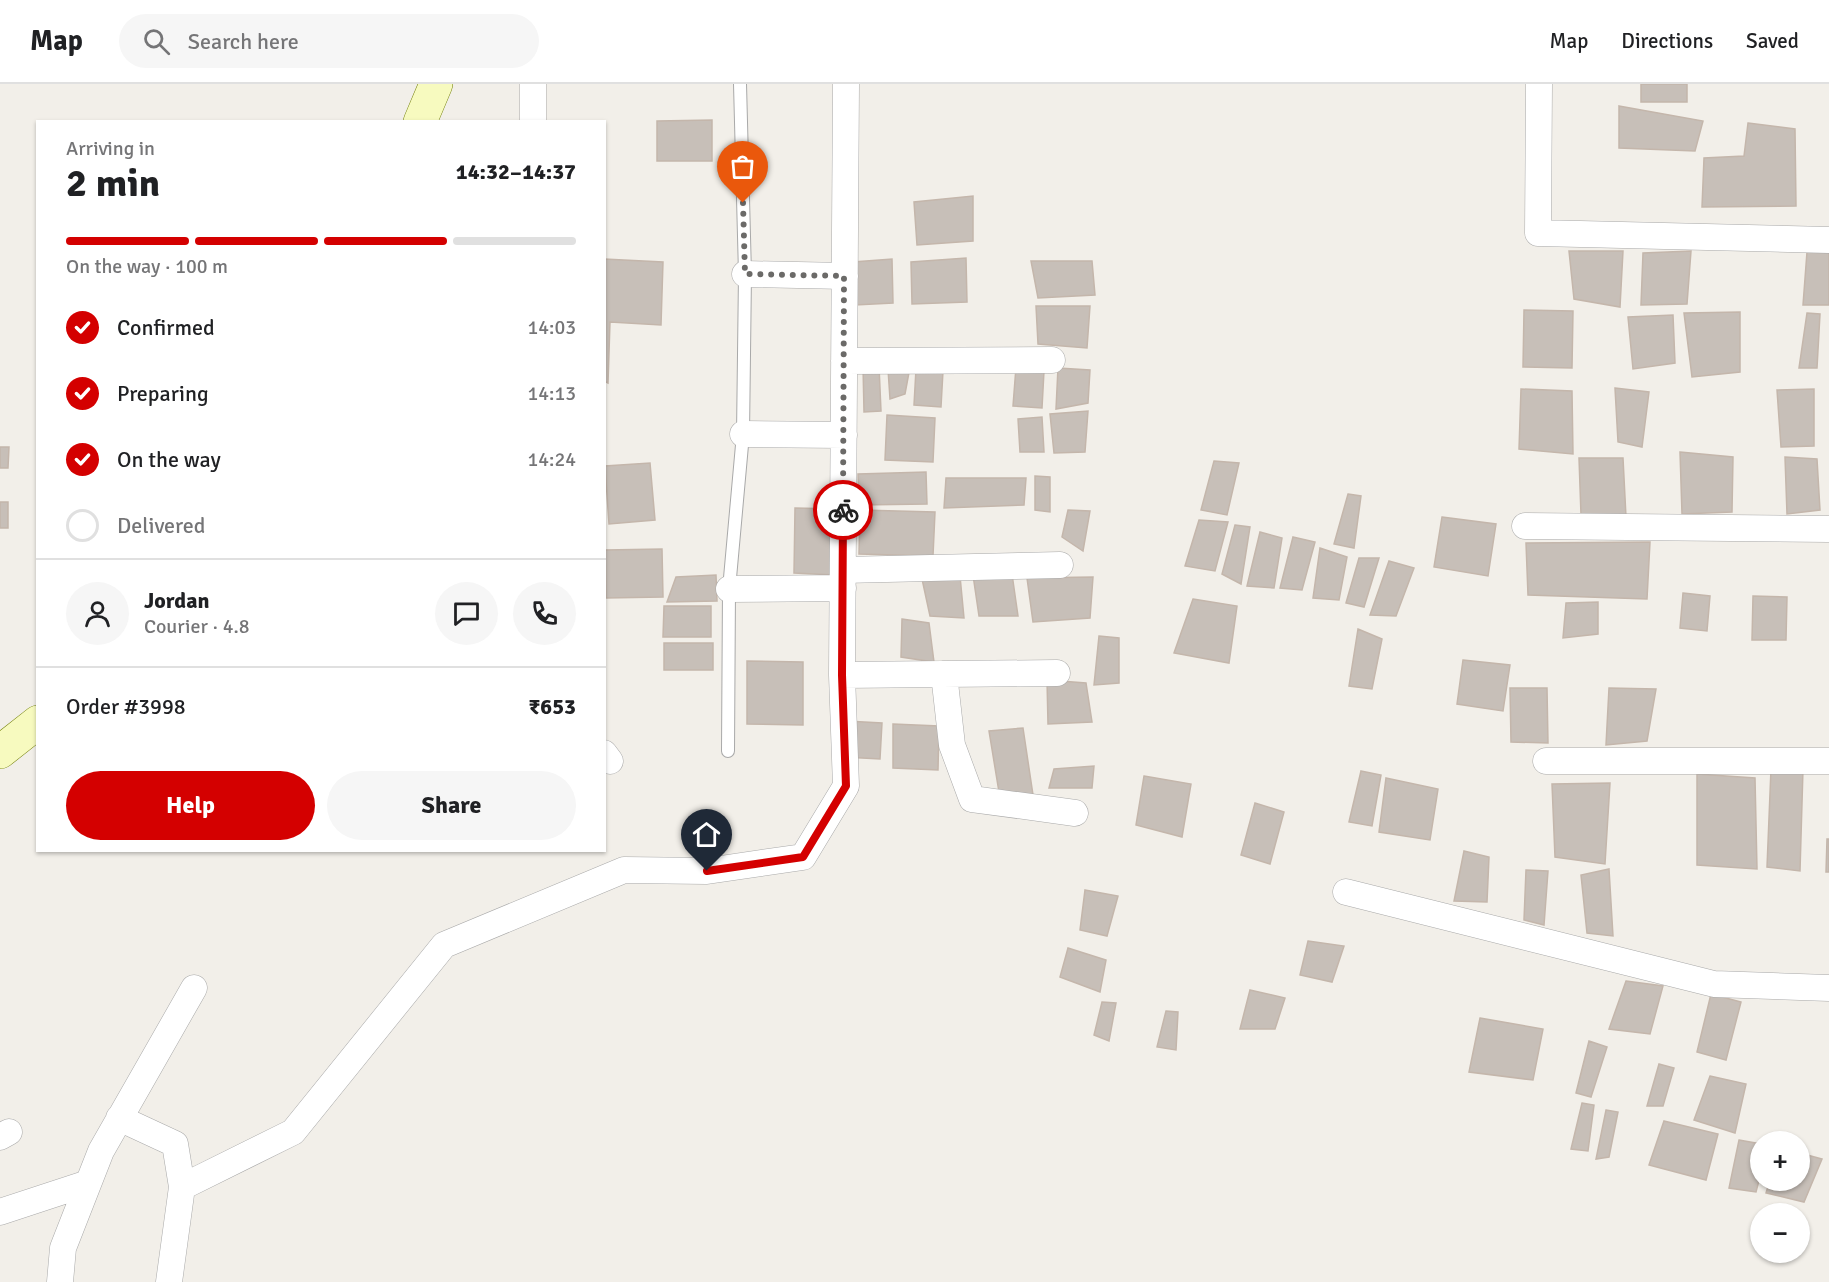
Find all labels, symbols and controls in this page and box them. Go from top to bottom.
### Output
search box [119,14,539,68]
text: Map [30,24,83,58]
icon: search [140,25,173,58]
text: Search here [188,28,299,55]
text: Map [1550,28,1588,54]
text: Directions [1621,28,1713,54]
text: Saved [1746,28,1799,54]
text: Arriving in [66,136,155,161]
pin [717,141,768,203]
icon: bag [726,150,759,183]
text: 14:32–14:37 [456,158,576,185]
text: 2 min [66,159,160,207]
text: On the way · 100 m [66,254,228,279]
icon: check [66,311,99,344]
text: Confirmed [117,314,215,341]
text: 14:03 [527,315,576,340]
icon: check [66,377,99,410]
text: Preparing [117,380,209,407]
text: 14:13 [527,381,576,406]
icon: check [66,443,99,476]
text: On the way [117,446,221,473]
text: 14:24 [527,447,576,472]
courier [813,480,873,540]
icon: bike [827,494,860,527]
text: Delivered [117,512,205,539]
button: person [66,582,129,645]
button: chat [435,582,498,645]
button: phone [513,582,576,645]
text: Jordan [144,587,210,614]
text: Courier · 4.8 [144,614,250,639]
text: Order #3998 [66,693,186,720]
text: ₹653 [528,693,576,720]
button: Help [66,771,315,840]
button: Share [327,771,576,840]
pin [681,809,732,871]
icon: home [690,818,723,851]
map controls [1750,1131,1810,1263]
button: + [1750,1131,1810,1191]
button: − [1750,1203,1810,1263]

